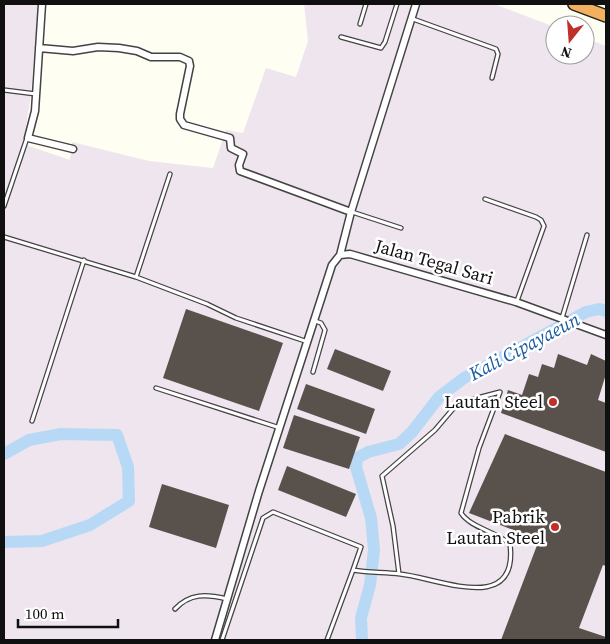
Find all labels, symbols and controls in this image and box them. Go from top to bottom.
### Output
north arrow [545,15,595,65]
text: N [558,41,574,63]
street label: Jalan Tegal Sari [371,232,496,290]
water label: Kali Cipayaeun [463,306,584,387]
place label: Lautan Steel [444,389,543,414]
marker: Lautan Steel [547,396,559,408]
place label: Pabrik Lautan Steel [446,504,545,550]
marker: Pabrik Lautan Steel [549,521,561,533]
scale bar [18,596,118,628]
text: 100 m [25,603,65,624]

